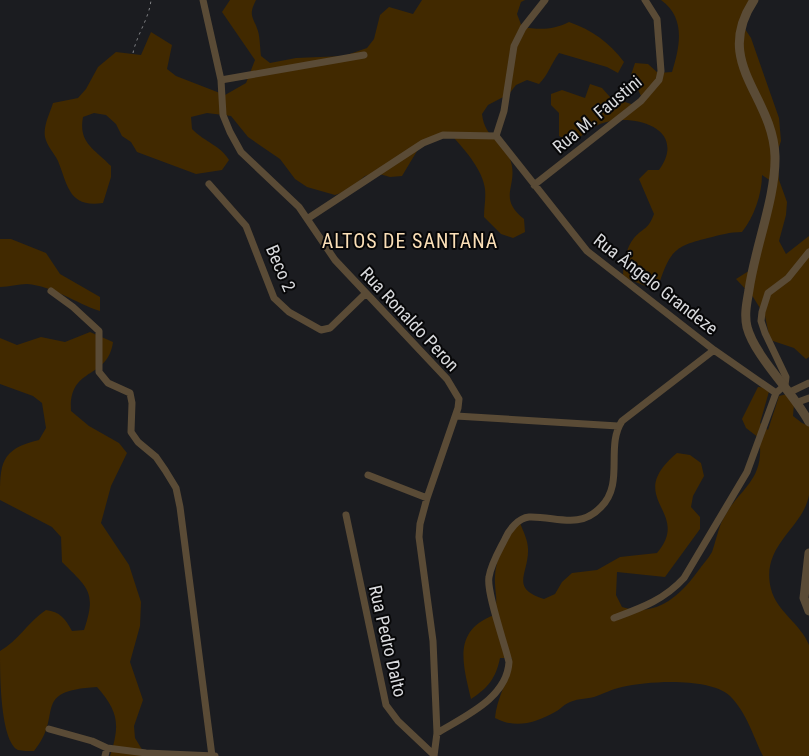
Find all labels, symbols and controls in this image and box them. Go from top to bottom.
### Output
street label: Rua M. Faustini [548,71,646,157]
district label: ALTOS DE SANTANA [322,229,498,253]
street label: Rua Ângelo Grandeze [590,229,722,339]
street label: Beco 2 [262,242,300,295]
street label: Rua Ronaldo Peron [356,263,464,375]
street label: Rua Pedro Dalto [365,583,411,699]

